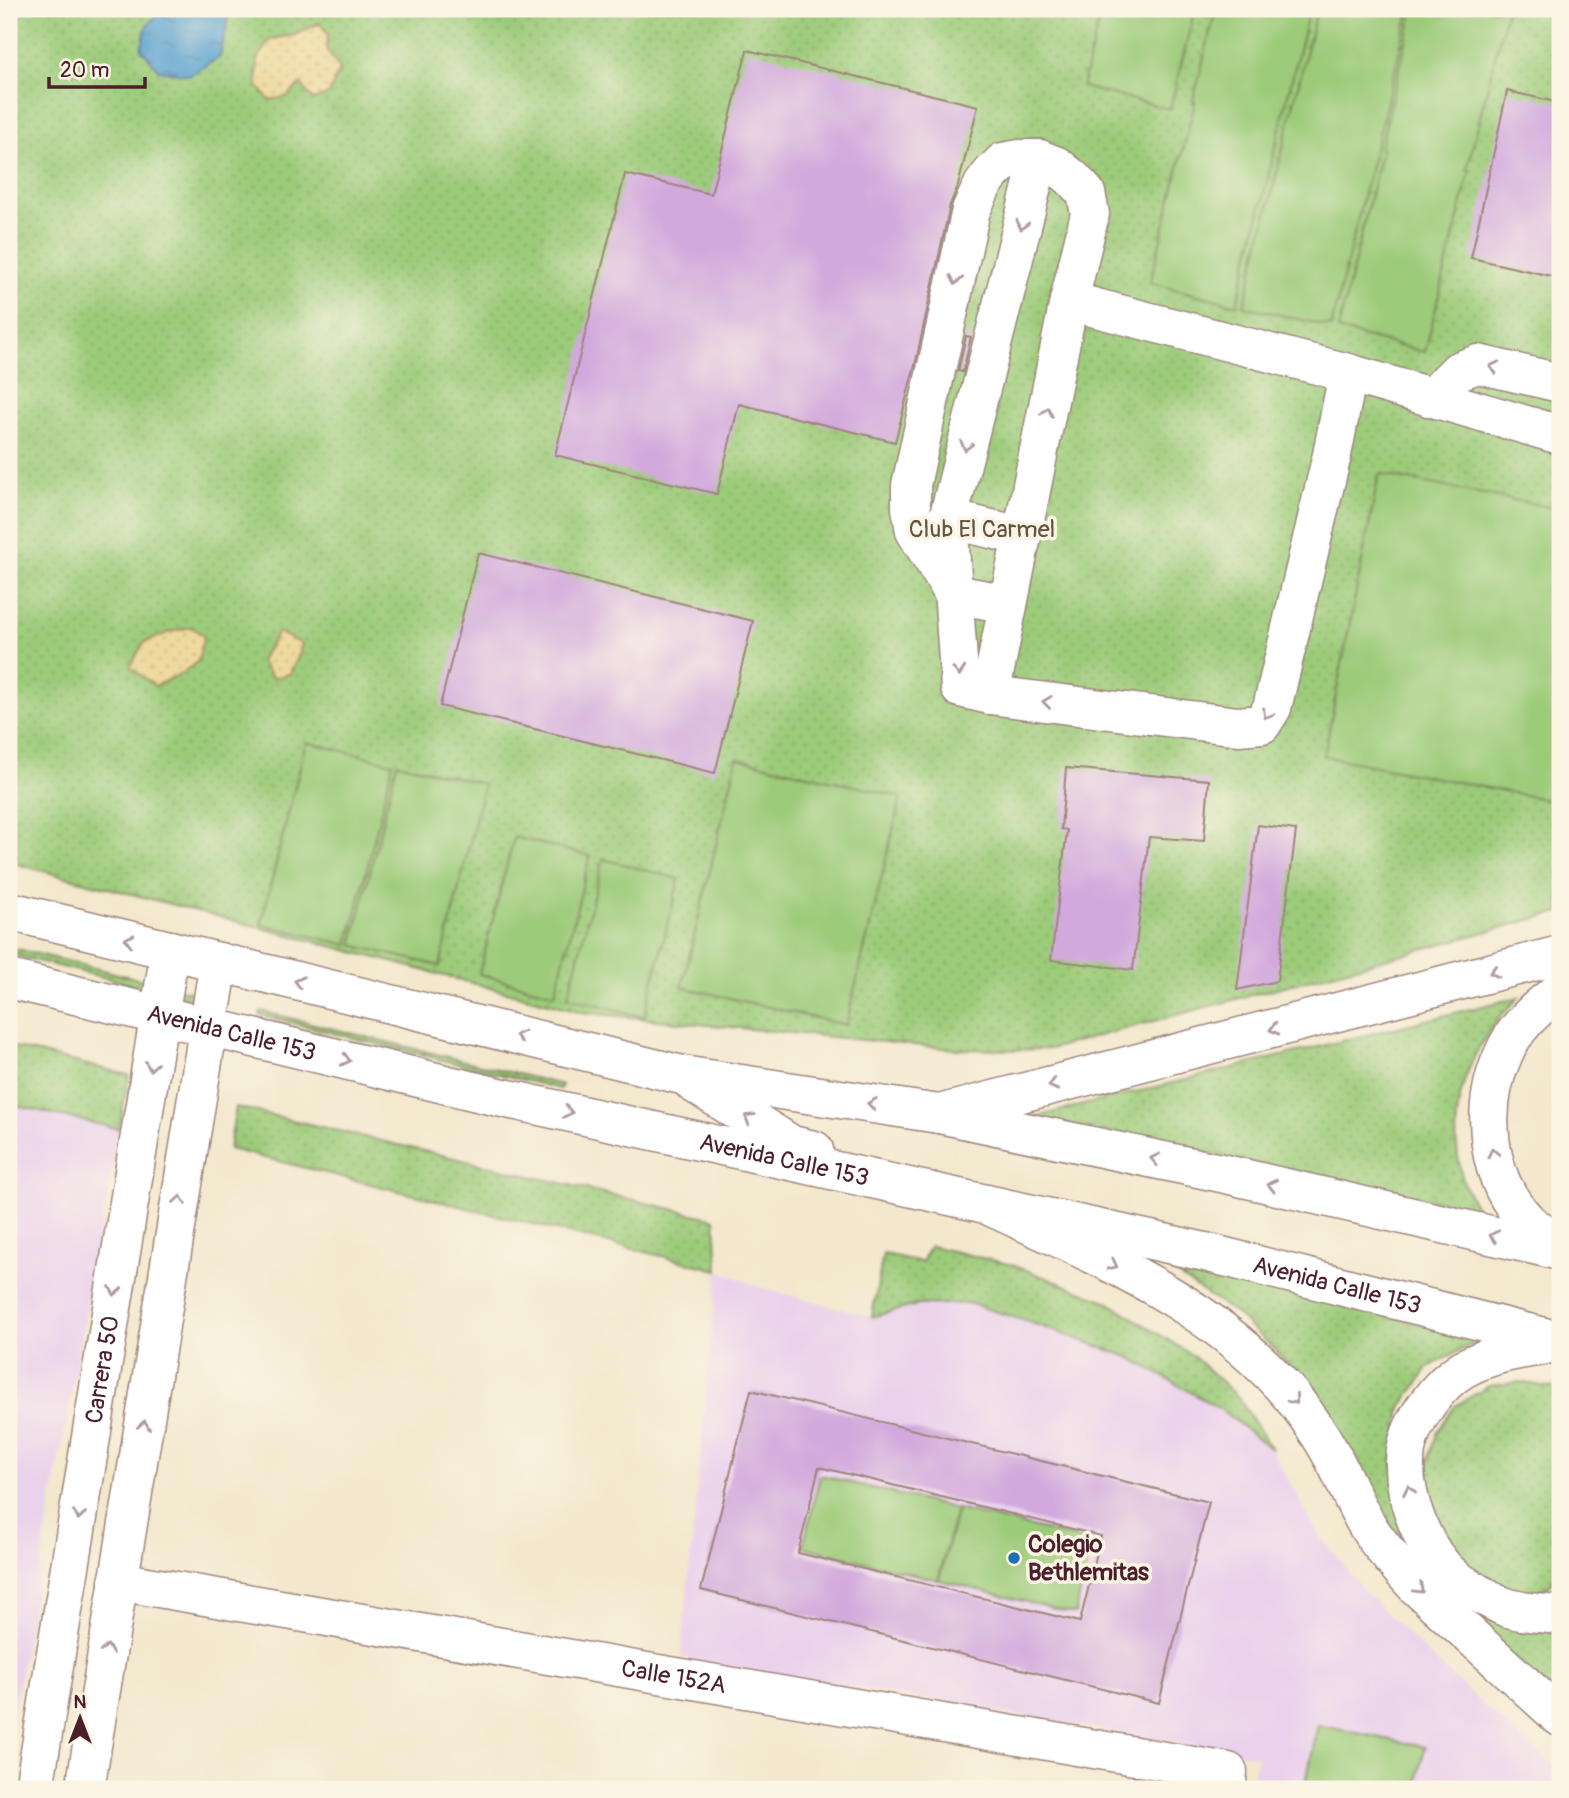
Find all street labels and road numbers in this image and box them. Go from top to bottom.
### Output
street label: Avenida Calle 153 [144,999,319,1068]
street label: Avenida Calle 153 [697,1127,871,1193]
street label: Avenida Calle 153 [1250,1251,1424,1321]
street label: Carrera 50 [79,1313,126,1426]
street label: Calle 152A [619,1654,728,1700]

